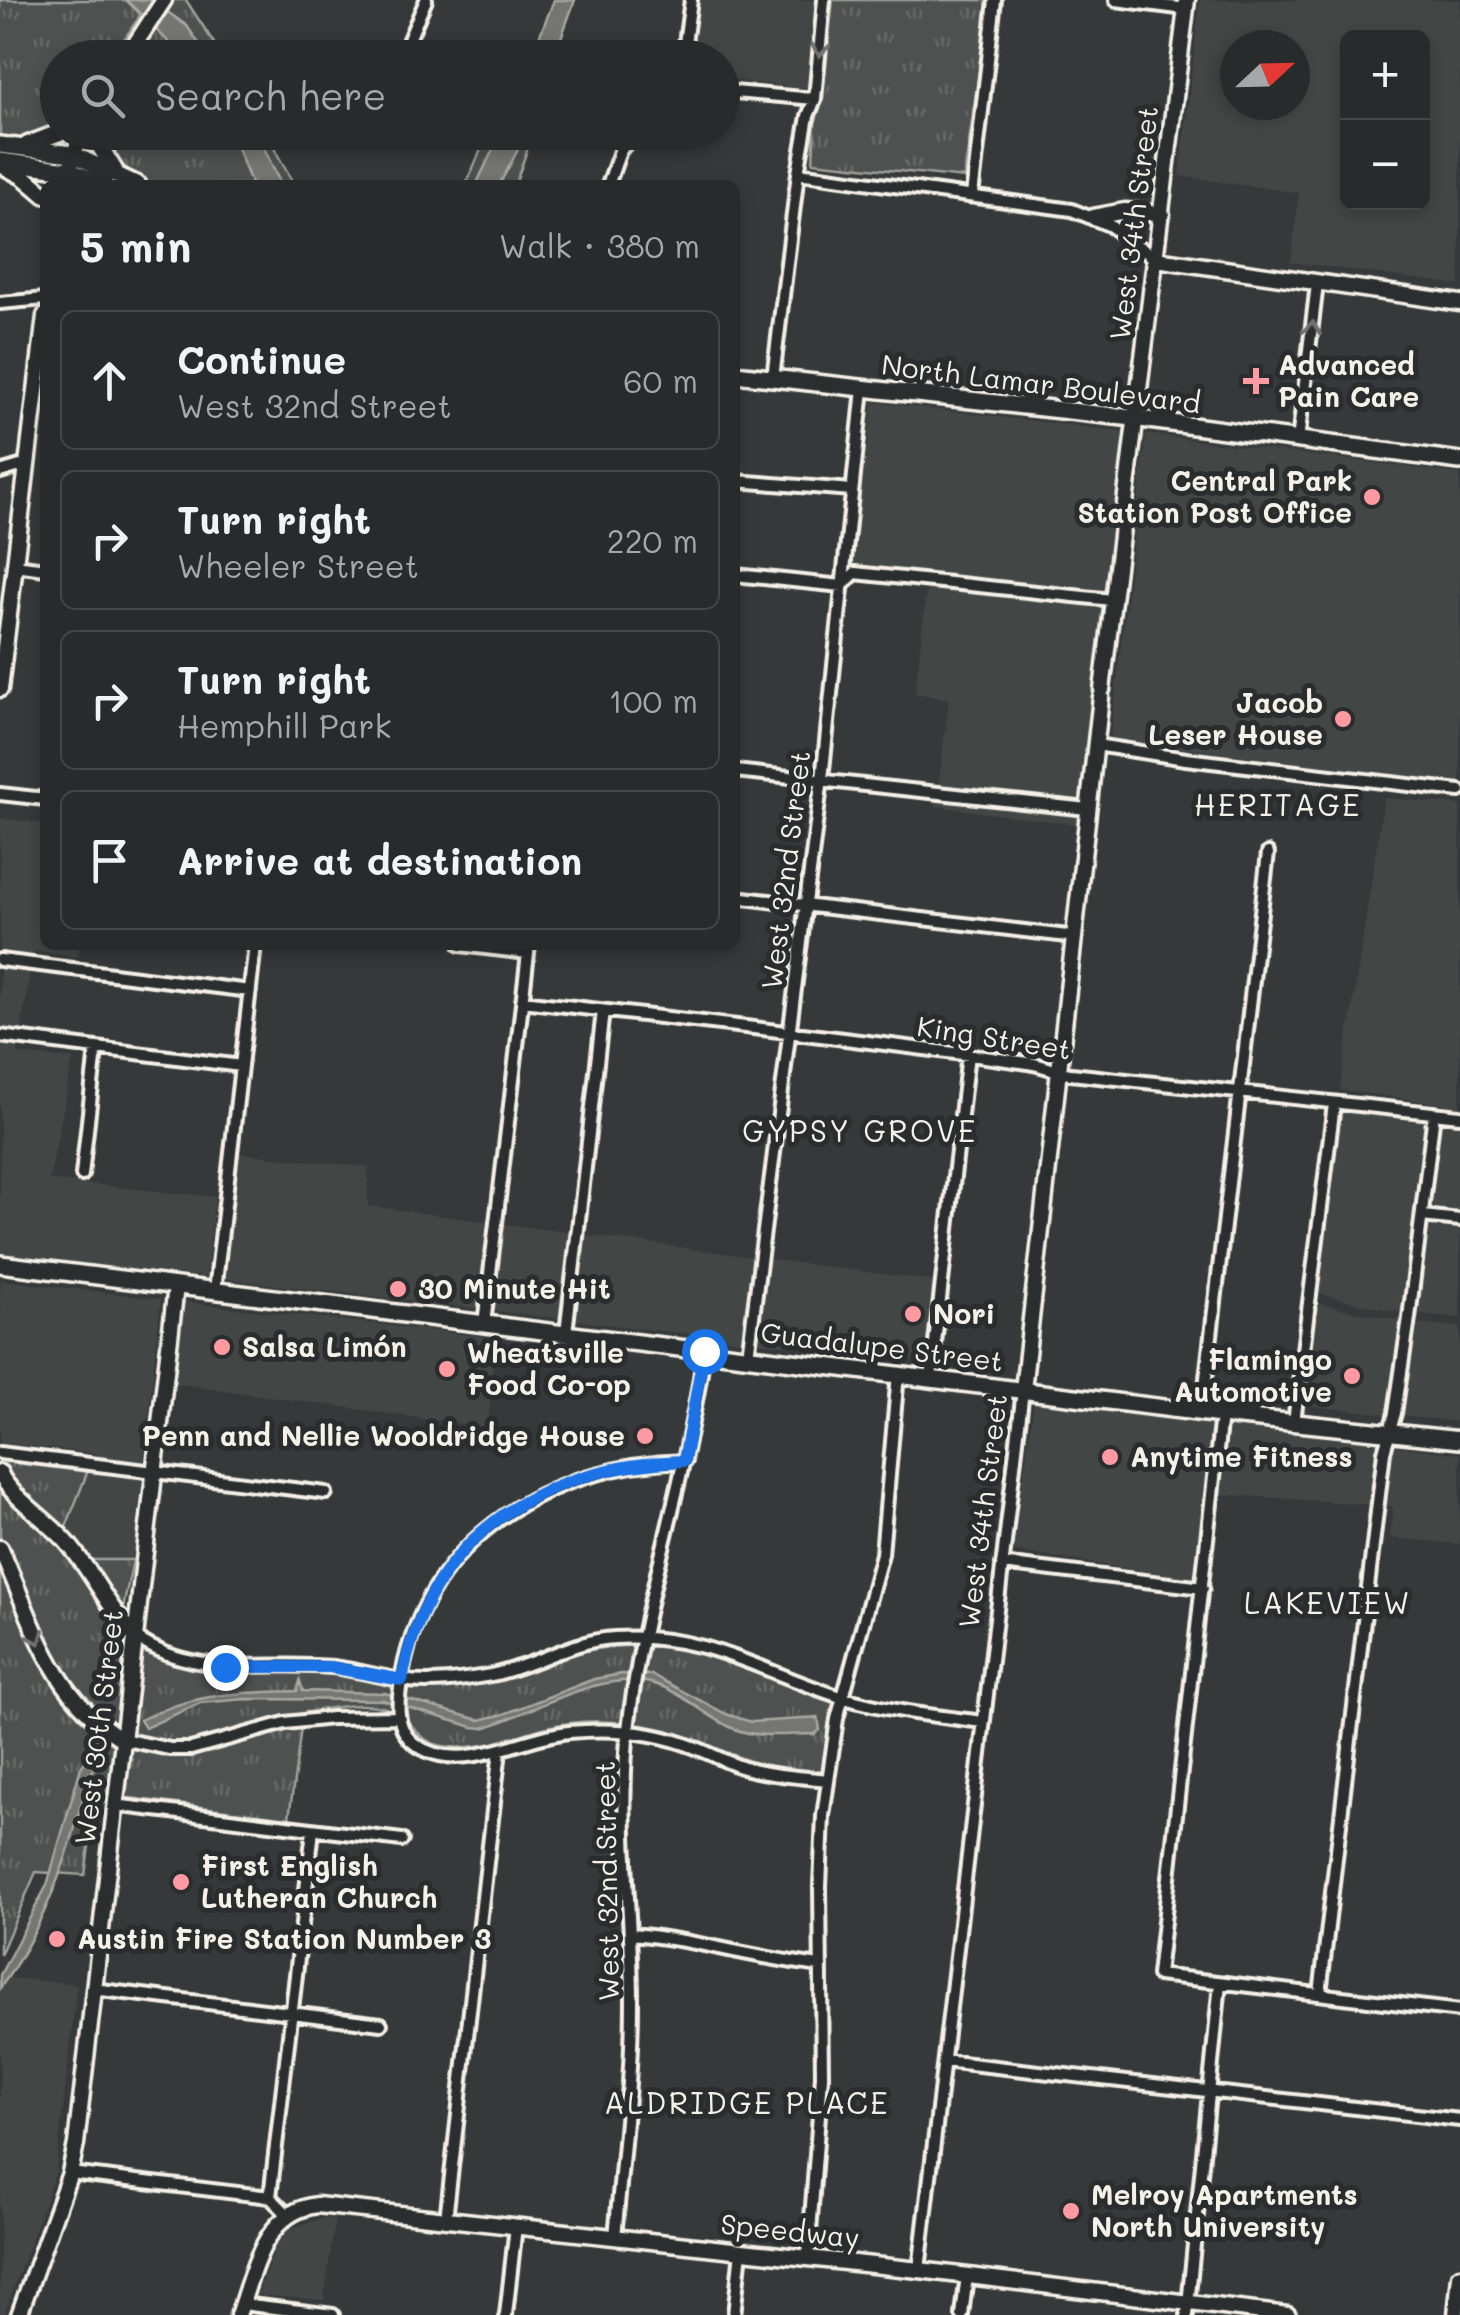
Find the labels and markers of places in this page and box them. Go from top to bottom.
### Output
place label: Advanced Pain Care [1278,346,1419,414]
marker: Advanced Pain Care [1243,368,1269,394]
place label: Central Park Station Post Office [1077,462,1352,530]
marker: Central Park Station Post Office [1361,486,1383,508]
place label: Jacob Leser House [1148,684,1323,752]
marker: Jacob Leser House [1332,708,1354,730]
place label: 30 Minute Hit [418,1270,611,1306]
marker: 30 Minute Hit [387,1278,409,1300]
place label: Nori [933,1295,995,1331]
marker: Nori [902,1303,924,1325]
place label: Salsa Limón [242,1328,407,1364]
place label: Wheatsville Food Co-op [467,1334,631,1402]
marker: Salsa Limón [211,1336,233,1358]
place label: Flamingo Automotive [1174,1341,1332,1409]
marker: Wheatsville Food Co-op [436,1358,458,1380]
marker: Flamingo Automotive [1341,1365,1363,1387]
place label: Penn and Nellie Wooldridge House [142,1417,625,1453]
marker: Penn and Nellie Wooldridge House [634,1425,656,1447]
place label: Anytime Fitness [1130,1438,1353,1475]
marker: Anytime Fitness [1099,1446,1121,1468]
place label: First English Lutheran Church [201,1847,437,1915]
marker: First English Lutheran Church [170,1871,192,1893]
place label: Austin Fire Station Number 3 [77,1920,491,1956]
marker: Austin Fire Station Number 3 [46,1928,68,1950]
place label: Melroy Apartments North University [1091,2176,1358,2245]
marker: Melroy Apartments North University [1060,2200,1082,2222]

